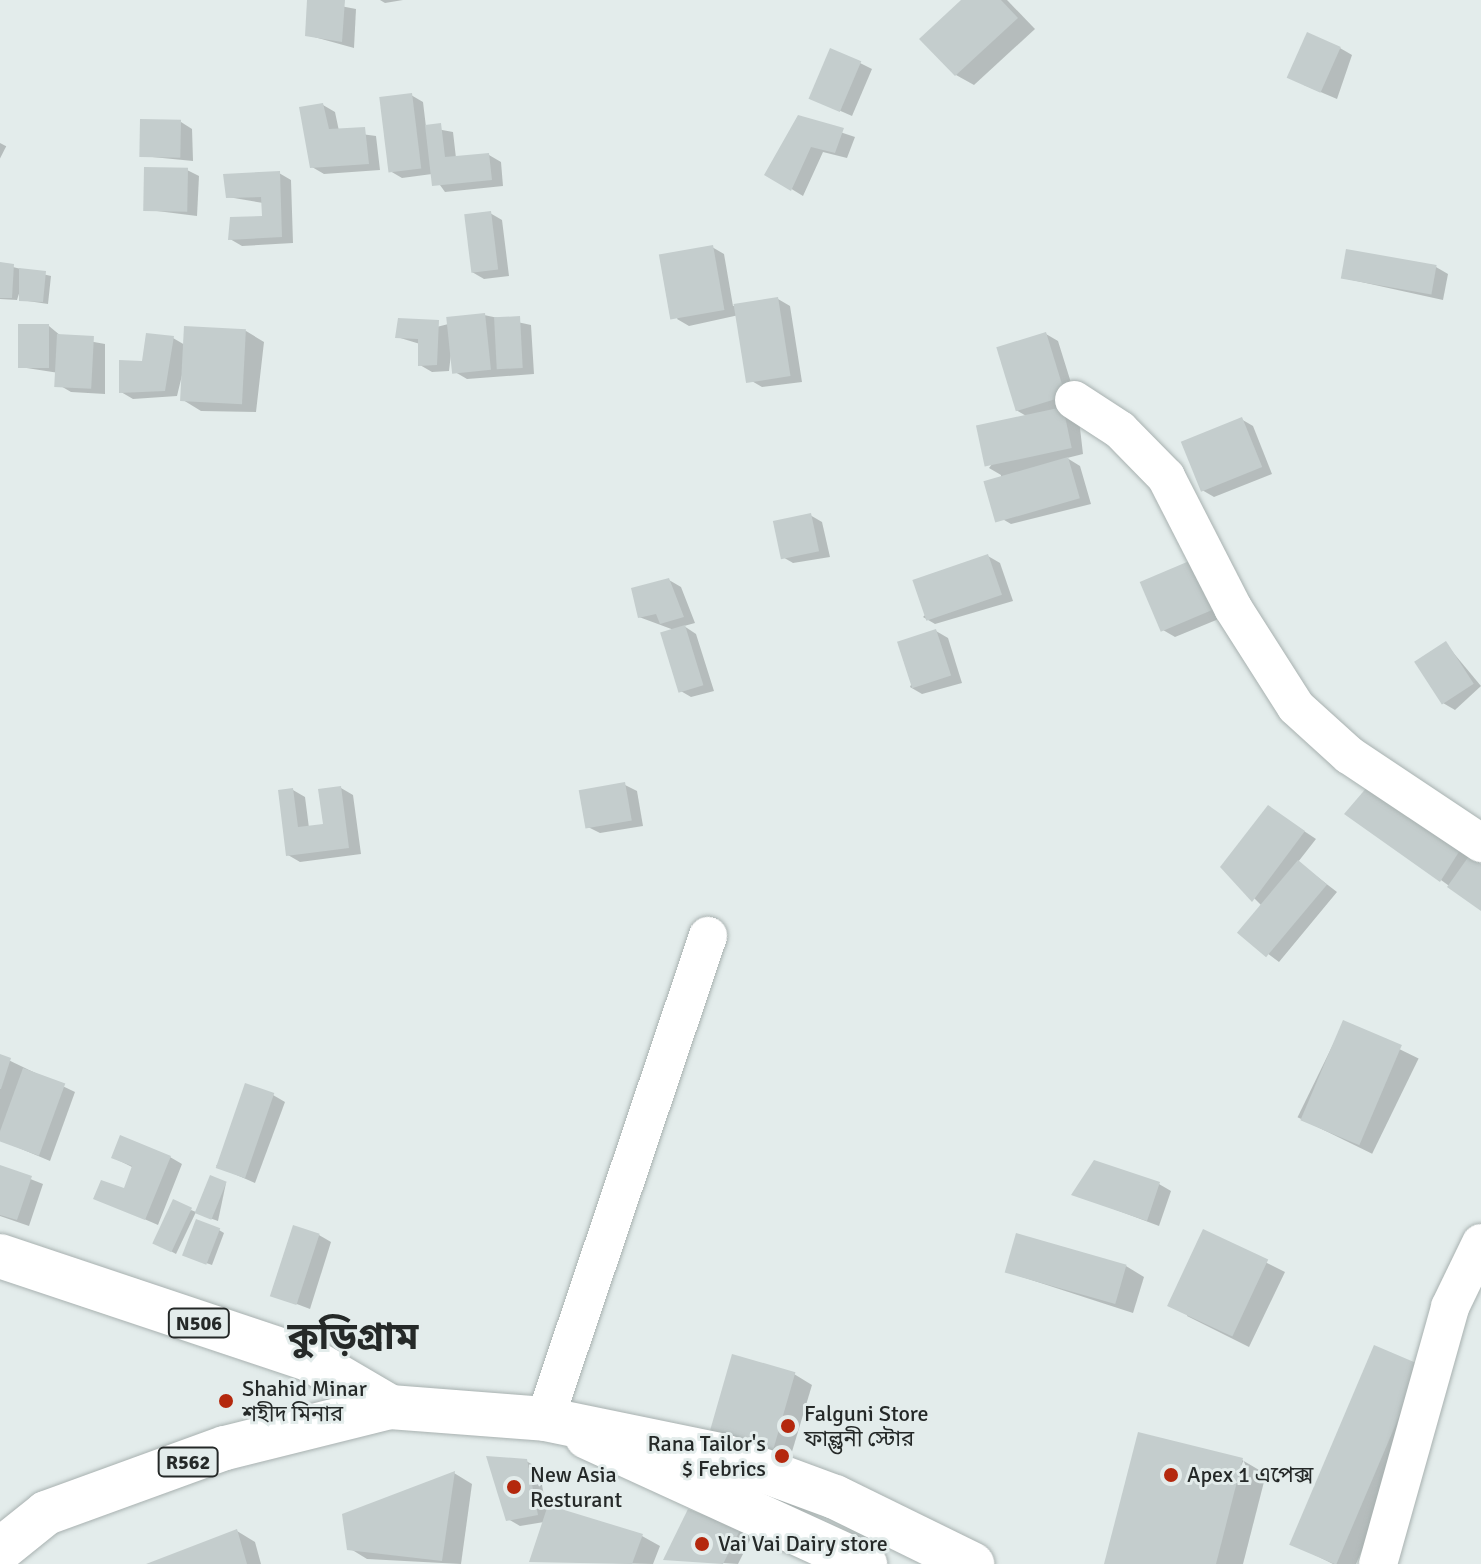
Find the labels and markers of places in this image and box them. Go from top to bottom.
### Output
place label: Shahid Minar শহীদ মিনার [242,1375,367,1426]
marker: Shahid Minar শহীদ মিনার [217,1392,235,1410]
place label: Falguni Store ফাল্গুনী স্টোর [804,1400,929,1452]
marker: Falguni Store ফাল্গুনী স্টোর [779,1417,797,1435]
place label: Rana Tailor's $ Febrics [648,1430,766,1482]
marker: Rana Tailor's $ Febrics [773,1447,791,1465]
place label: New Asia Resturant [530,1461,622,1512]
place label: Apex 1 এপেক্স [1187,1462,1313,1488]
marker: Apex 1 এপেক্স [1162,1466,1180,1484]
marker: New Asia Resturant [505,1478,523,1496]
place label: Vai Vai Dairy store [718,1531,888,1557]
marker: Vai Vai Dairy store [693,1535,711,1553]

